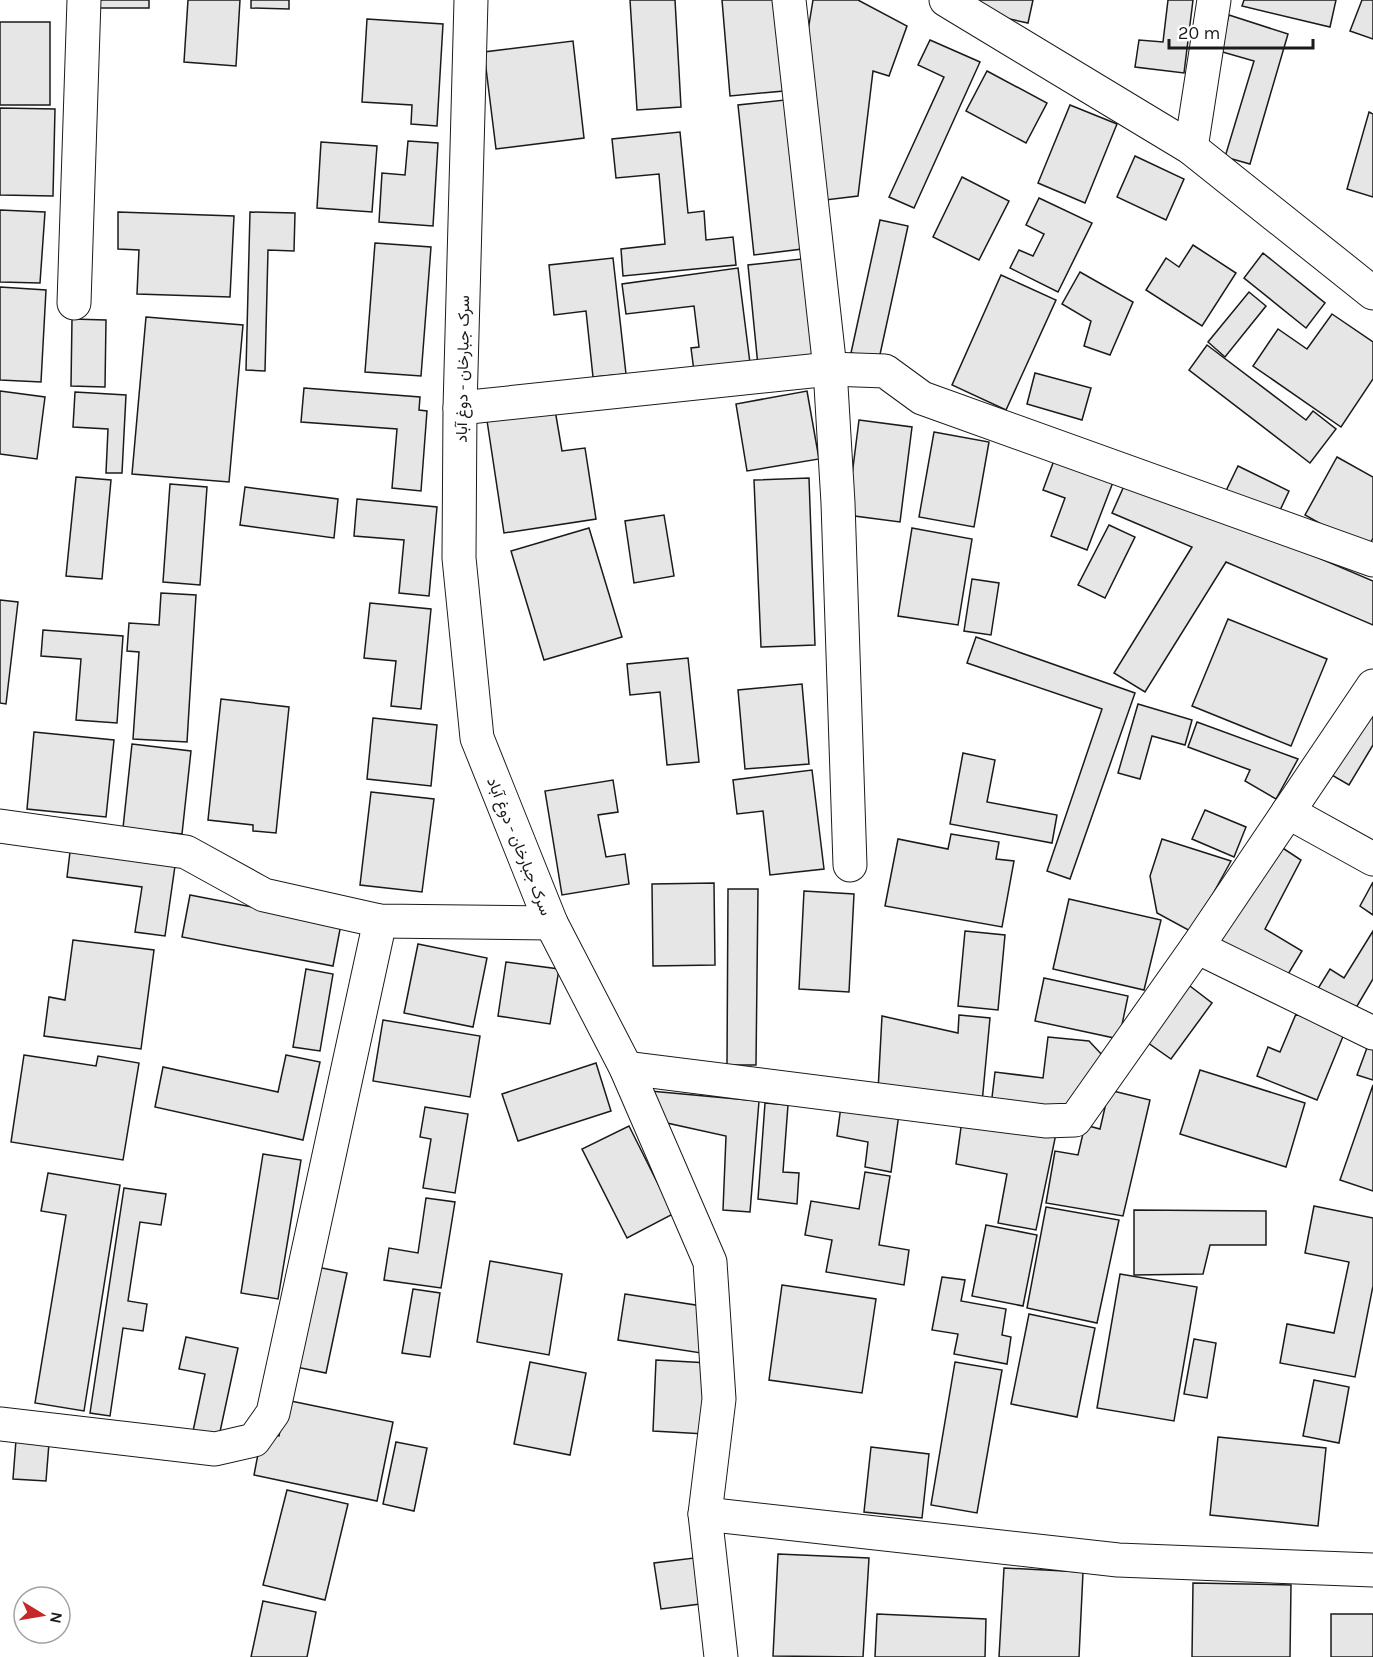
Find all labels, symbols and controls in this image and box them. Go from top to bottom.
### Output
scale bar [1169,12,1313,50]
text: 20 m [1178,22,1220,44]
street label: سرک جبارخان - دوغ آباد [452,295,475,443]
street label: سرک جبارخان - دوغ آباد [481,774,556,919]
north arrow [12,1585,72,1645]
text: N [46,1610,67,1625]

